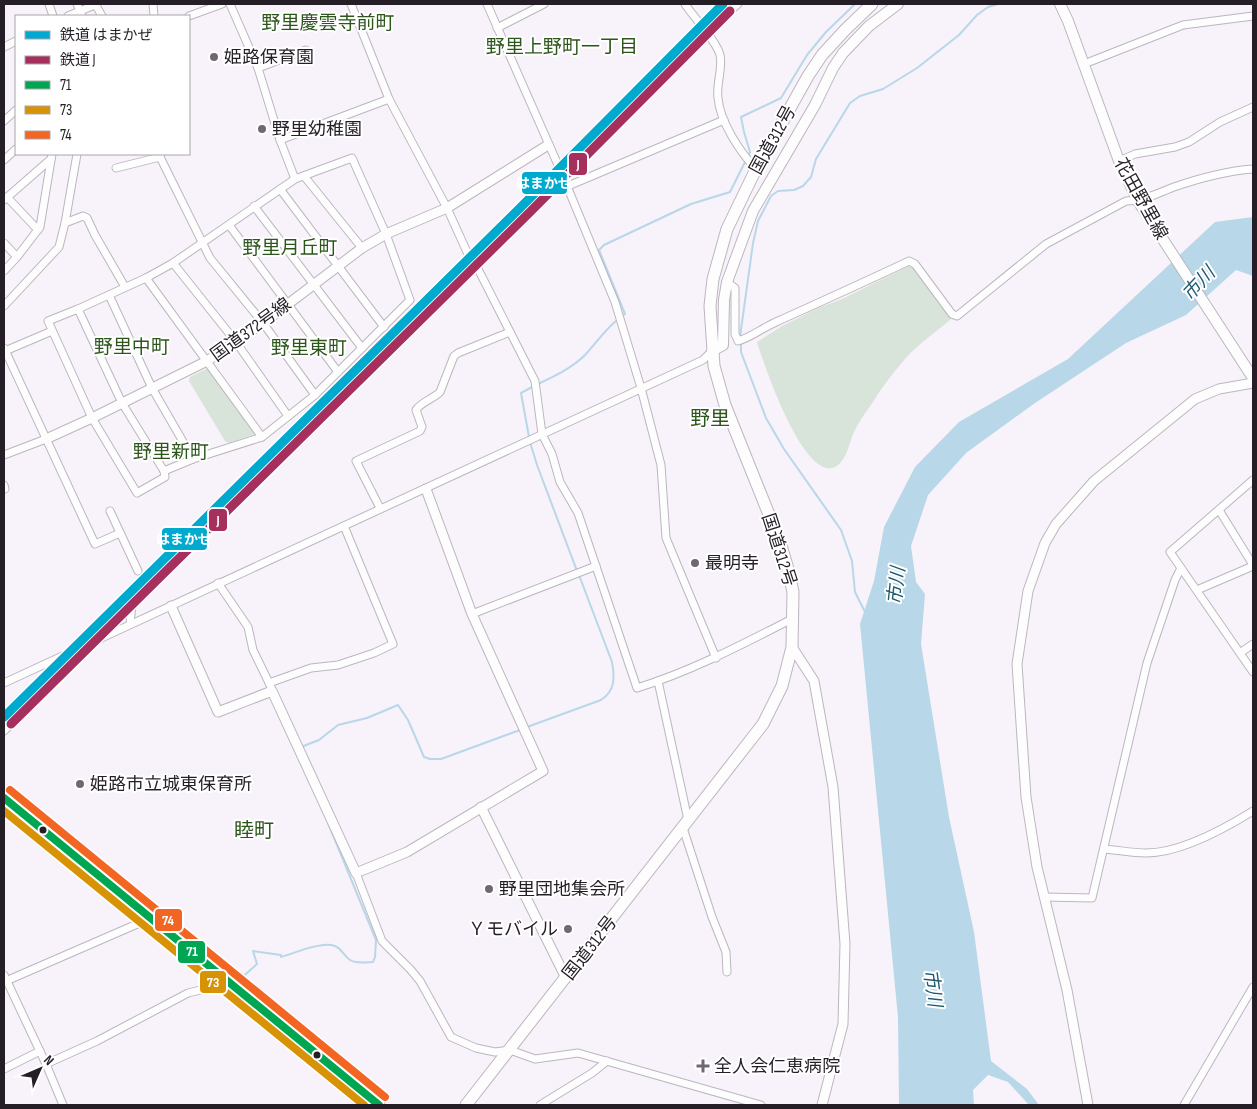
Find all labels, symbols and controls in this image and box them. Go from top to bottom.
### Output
district label: 野里慶雲寺前町 [261,12,395,35]
legend [15,15,190,155]
text: 鉄道 はまかぜ [60,26,152,45]
district label: 野里上野町一丁目 [486,36,638,59]
place label: 姫路保育園 [224,47,314,68]
text: 鉄道 J [60,51,95,70]
marker: 姫路保育園 [208,51,220,63]
text: 71 [60,76,72,95]
text: 73 [60,101,72,120]
street label: 国道312号 [746,102,800,178]
place label: 野里幼稚園 [272,119,362,140]
marker: 野里幼稚園 [256,123,268,135]
text: 74 [60,126,72,145]
line badge: J [568,152,588,176]
street label: 花田野里線 [1110,155,1172,243]
text: J [575,156,580,173]
line badge: はまかぜ [521,171,568,195]
text: はまかぜ [516,175,572,192]
district label: 野里月丘町 [242,237,338,260]
water label: 市川 [1178,261,1222,306]
street label: 国道372号線 [207,294,295,366]
district label: 野里中町 [94,336,170,359]
district label: 野里東町 [271,337,347,360]
district label: 野里 [690,407,730,431]
district label: 野里新町 [133,441,209,464]
line badge: J [208,508,228,532]
street label: 国道312号 [757,511,801,589]
text: J [215,512,220,529]
line badge: はまかぜ [161,527,208,551]
text: はまかぜ [156,531,212,548]
place label: 最明寺 [705,553,759,574]
marker: 最明寺 [689,557,701,569]
water label: 市川 [884,564,911,606]
place label: 姫路市立城東保育所 [90,774,252,795]
marker: 姫路市立城東保育所 [74,778,86,790]
district label: 睦町 [234,819,274,843]
unlabelled marker [38,825,48,835]
place label: 野里団地集会所 [499,879,625,900]
marker: 野里団地集会所 [483,883,495,895]
line badge: 74 [154,908,183,932]
text: 74 [162,912,174,929]
street label: 国道312号 [558,912,622,984]
place label: Ｙモバイル [468,919,558,940]
marker: Ｙモバイル [562,923,574,935]
line badge: 71 [177,940,206,964]
text: 71 [186,943,198,960]
water label: 市川 [918,968,946,1010]
line badge: 73 [199,970,227,994]
text: 73 [207,974,219,991]
north arrow [15,1044,65,1094]
unlabelled marker [312,1050,322,1060]
text: N [40,1052,57,1069]
place label: 全人会仁恵病院 [714,1056,840,1077]
marker: 全人会仁恵病院 [696,1059,710,1073]

